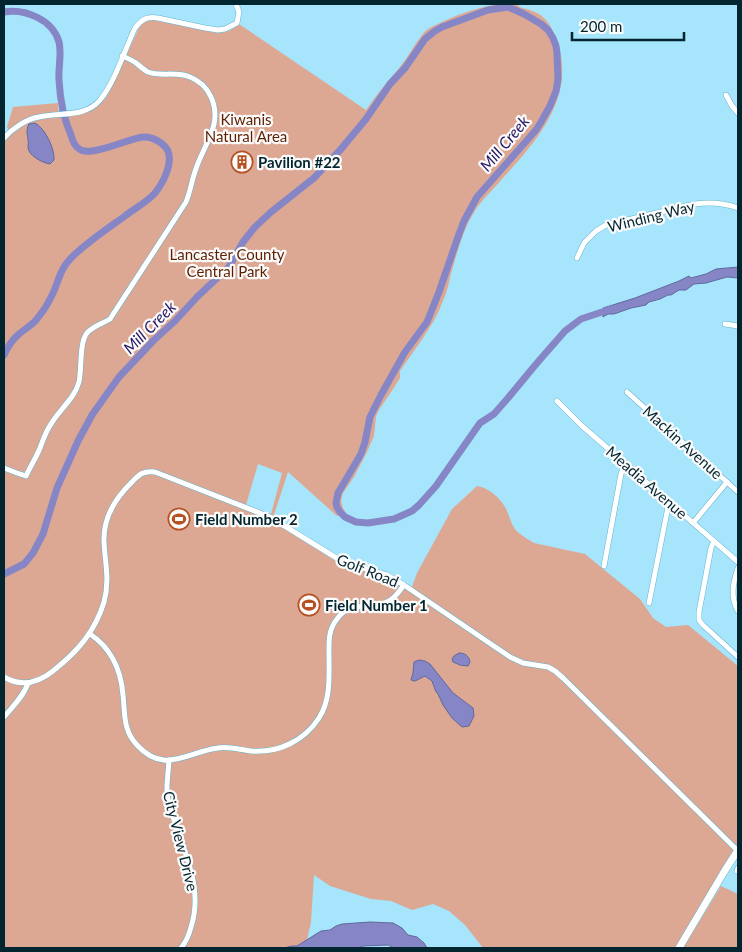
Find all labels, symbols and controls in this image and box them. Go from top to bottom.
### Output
scale bar [572,10,684,42]
text: 200 m [580,17,622,35]
park label: Kiwanis Natural Area [205,110,287,145]
water label: Mill Creek [475,111,533,174]
building icon: Pavilion #22 [230,150,254,174]
place label: Pavilion #22 [258,153,341,171]
street label: Winding Way [606,196,697,235]
park label: Lancaster County Central Park [170,245,285,280]
water label: Mill Creek [119,297,179,357]
street label: Mackin Avenue [639,402,727,483]
street label: Meadia Avenue [603,442,691,522]
sports icon: Field Number 2 [167,507,191,531]
place label: Field Number 2 [195,510,298,528]
street label: Golf Road [334,549,402,591]
sports icon: Field Number 1 [297,593,321,617]
place label: Field Number 1 [325,596,428,614]
street label: City View Drive [160,789,202,893]

